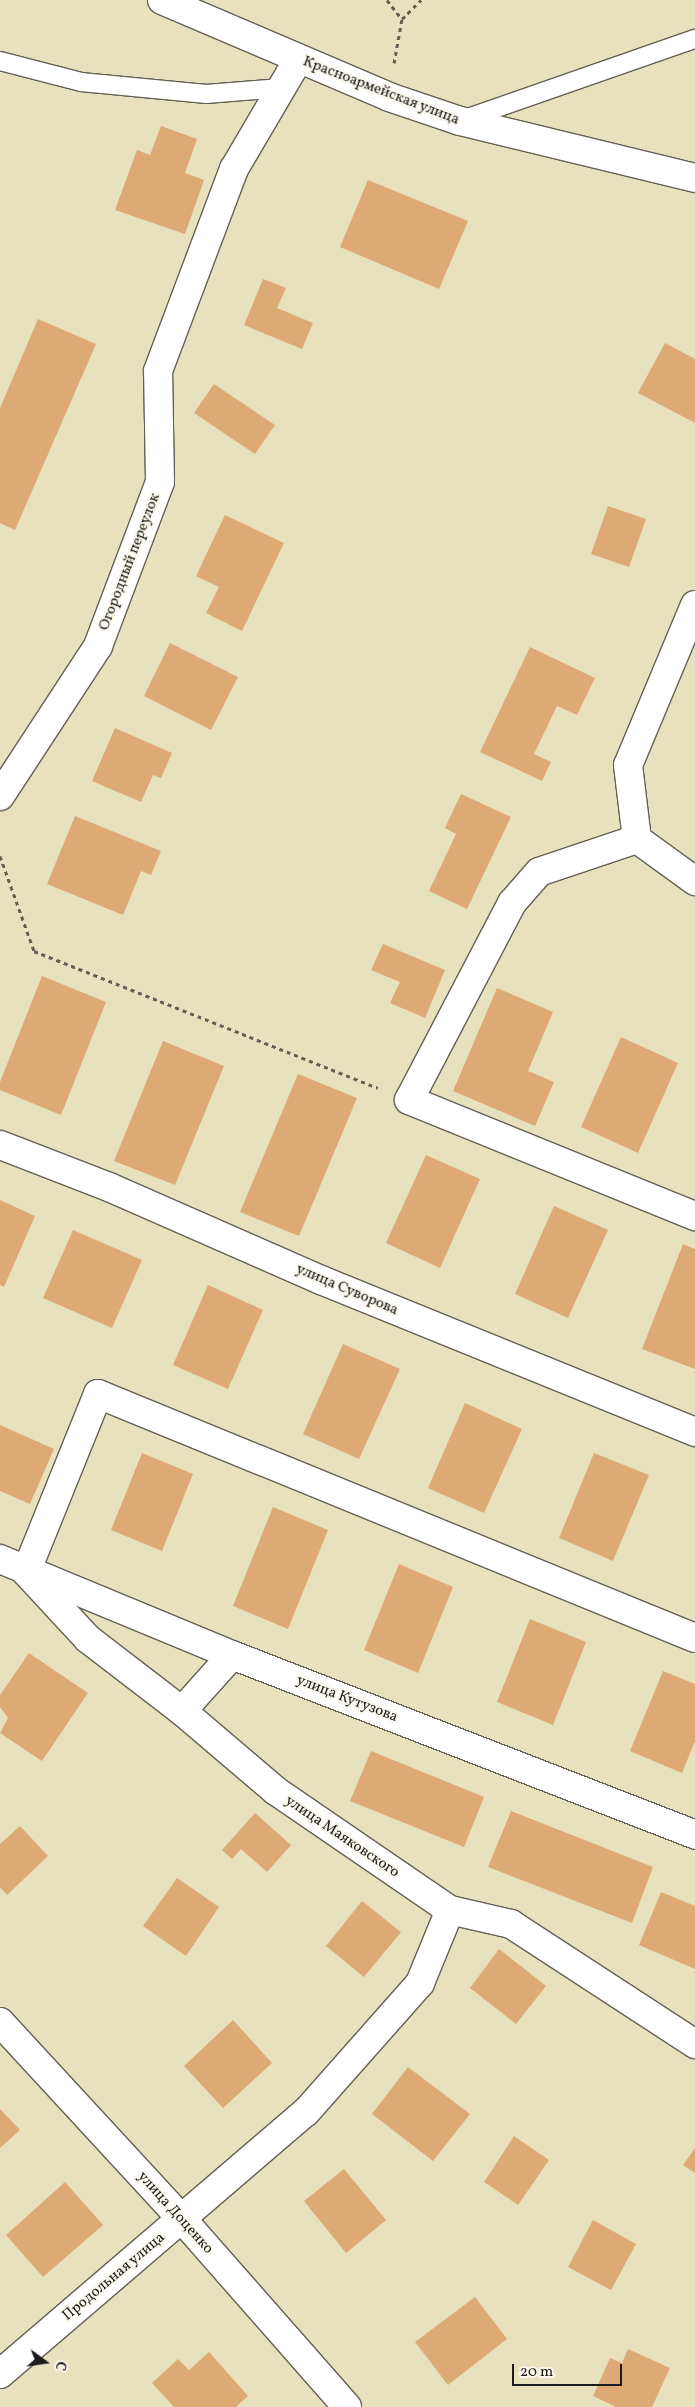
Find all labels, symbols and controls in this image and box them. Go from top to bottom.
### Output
street label: Красноармейская улица [300,53,462,129]
street label: Огородный переулок [96,491,164,633]
street label: улица Суворова [293,1260,401,1320]
street label: улица Кутузова [294,1671,400,1727]
street label: улица Маяковского [281,1792,403,1882]
street label: улица Доценко [133,2168,217,2258]
street label: Продольная улица [59,2229,169,2325]
north arrow [20,2337,70,2387]
scale bar [515,2354,625,2386]
text: С [50,2359,70,2372]
text: 20 m [520,2362,553,2383]

